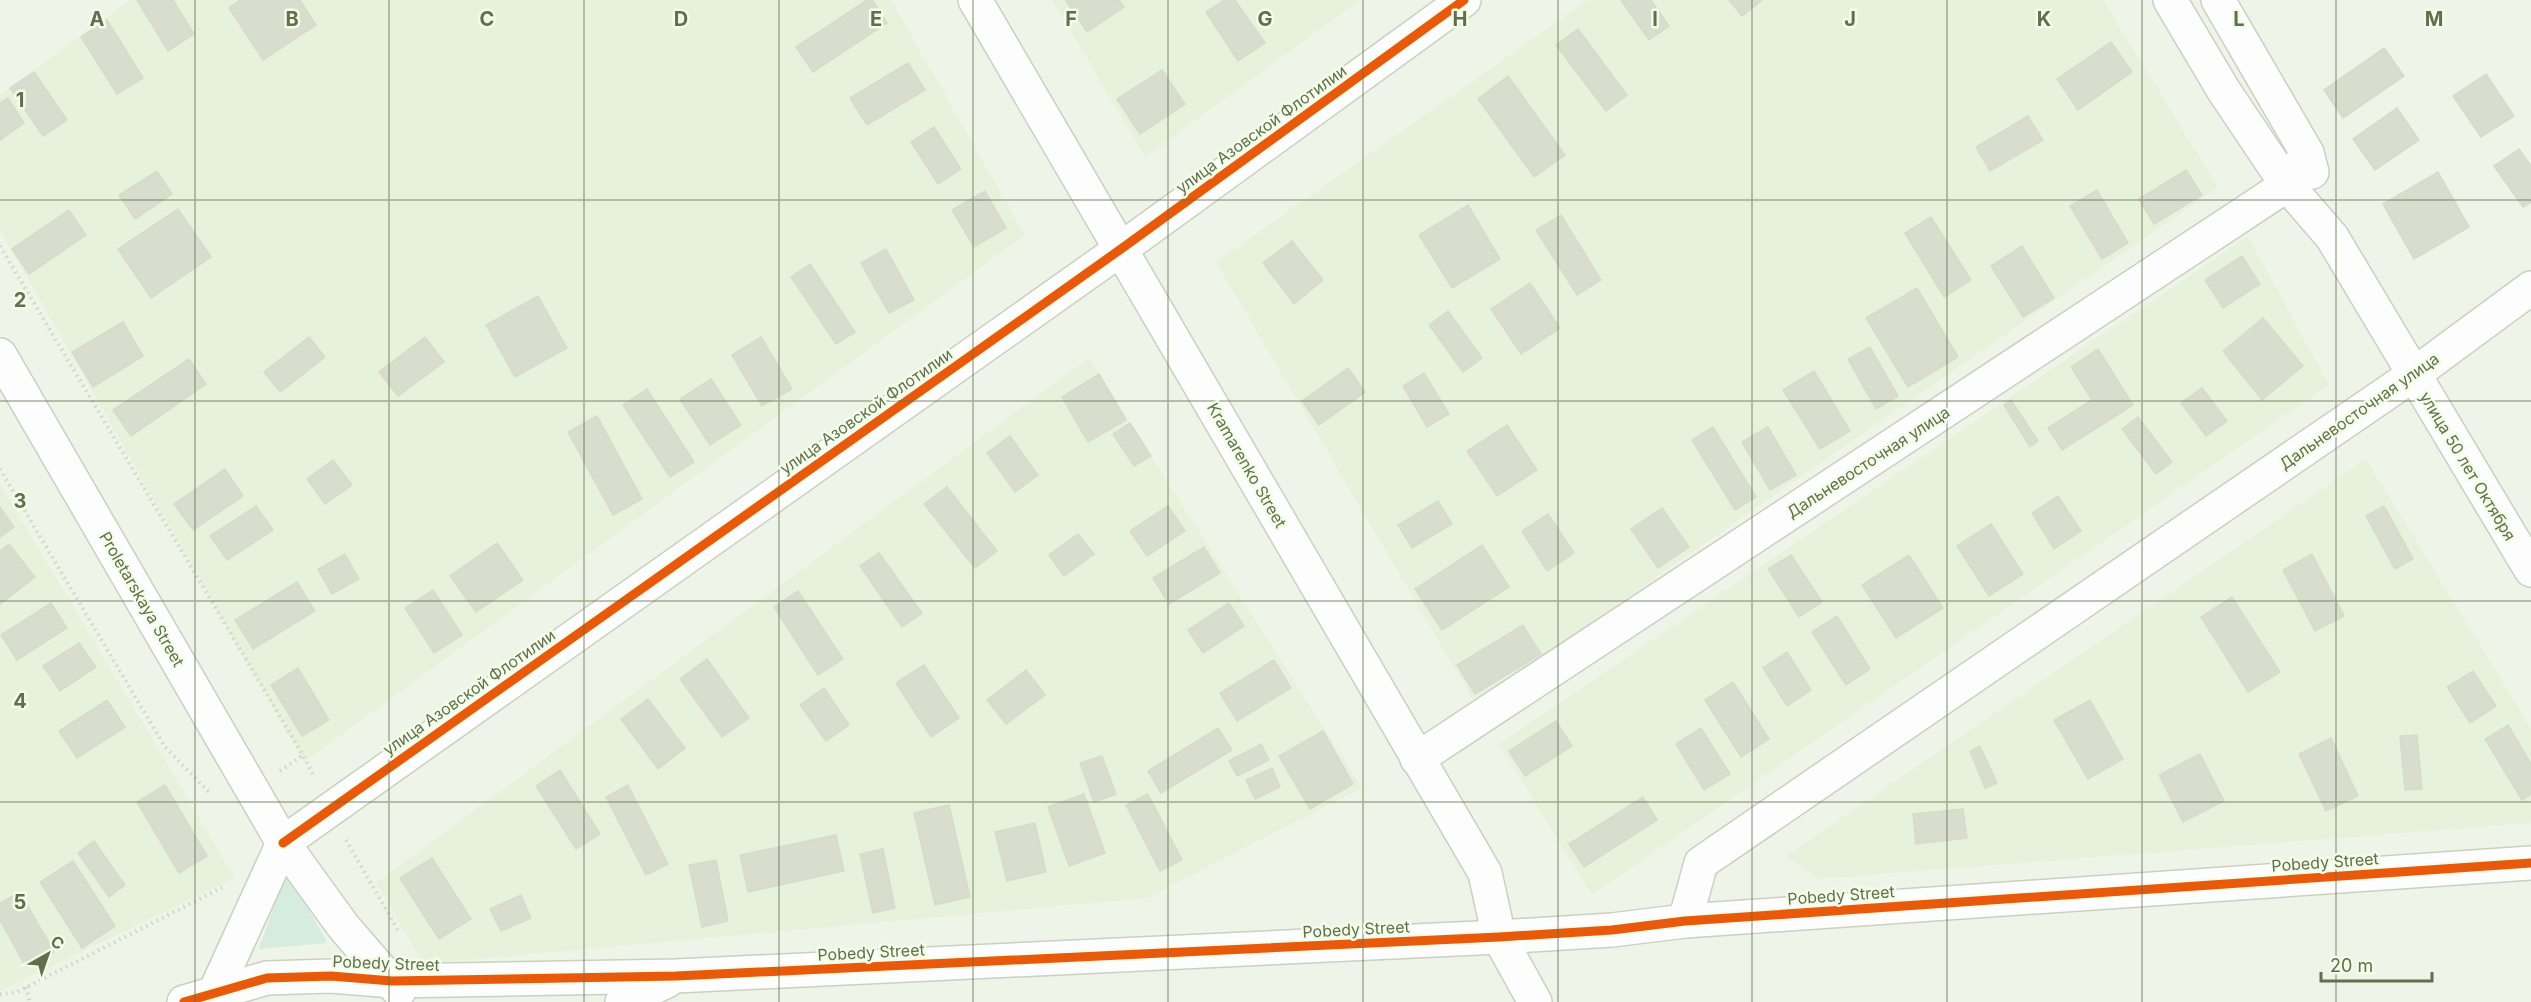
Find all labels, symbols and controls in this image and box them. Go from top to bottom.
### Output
text: A [90,7,105,31]
text: B [285,7,299,31]
text: C [480,7,494,31]
text: D [674,7,688,31]
text: E [870,7,882,31]
text: F [1065,7,1077,31]
text: G [1257,7,1273,31]
text: H [1453,7,1467,31]
text: I [1652,7,1658,31]
text: J [1844,7,1856,31]
text: K [2037,7,2051,31]
text: L [2233,7,2245,31]
text: M [2425,7,2443,31]
street label: улица Азовской Флотилии [1172,60,1350,198]
text: 1 [16,88,24,112]
text: 2 [14,288,26,312]
street label: улица Азовской Флотилии [776,344,956,478]
street label: Дальневосточная улица [2275,348,2443,474]
street label: улица 50 лет Октября [2416,388,2520,544]
street label: Kramarenko Street [1203,399,1291,531]
street label: Дальневосточная улица [1783,402,1953,522]
text: 3 [14,489,26,513]
street label: Proletarskaya Street [95,528,189,670]
street label: улица Азовской Флотилии [379,625,559,759]
text: 4 [13,689,27,713]
street label: Pobedy Street [2271,848,2379,876]
street label: Pobedy Street [1787,881,1895,909]
text: 5 [14,890,26,914]
street label: Pobedy Street [1302,916,1410,942]
north arrow [18,924,78,984]
text: С [47,931,69,954]
street label: Pobedy Street [817,939,925,965]
scale bar [2321,945,2432,983]
street label: Pobedy Street [332,951,440,975]
text: 20 m [2330,955,2373,976]

